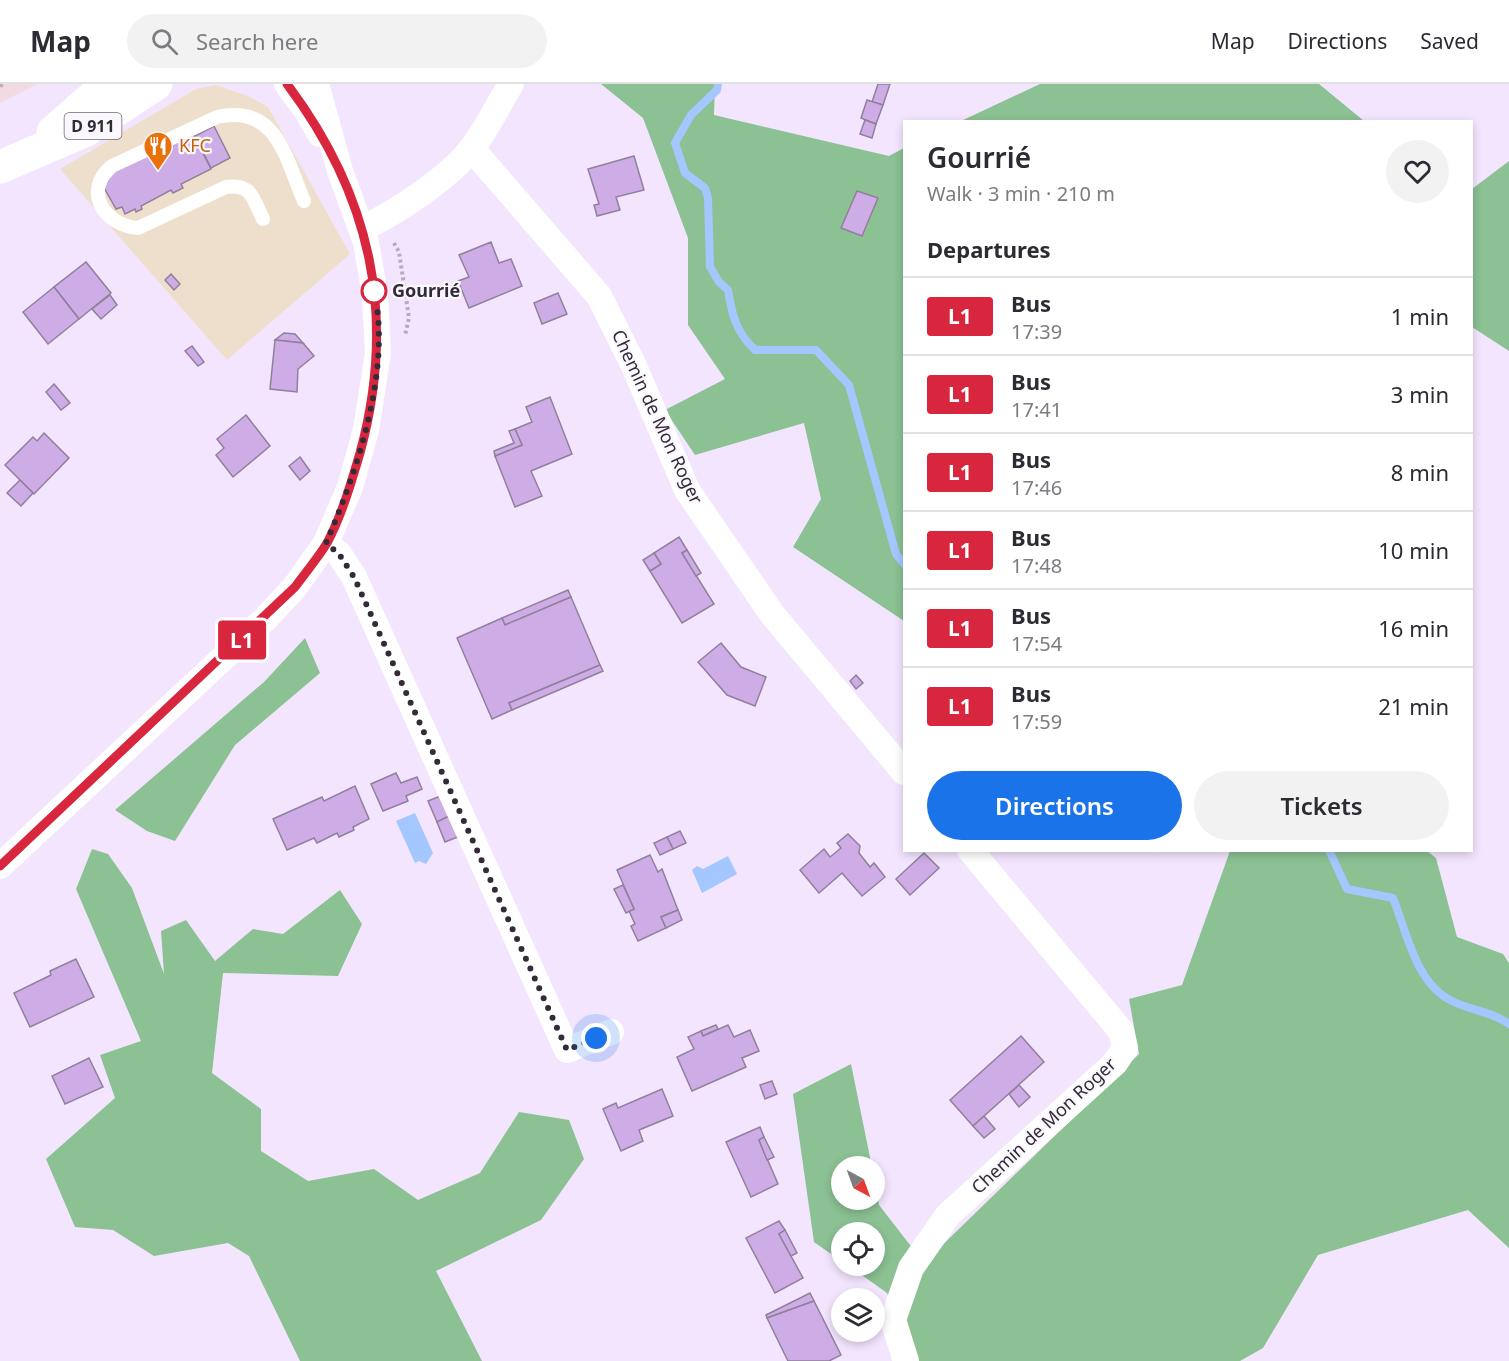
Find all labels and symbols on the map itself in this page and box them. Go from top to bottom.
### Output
road number: D 911 [64,113,122,139]
restaurant icon: KFC [142,130,174,172]
place label: KFC [179,133,211,157]
marker: Gourrié [361,278,387,304]
place label: Gourrié [392,278,460,302]
street label: Chemin de Mon Roger [607,326,709,508]
line badge: L1 [215,620,269,660]
your location [581,1023,611,1053]
street label: Chemin de Mon Roger [966,1051,1121,1199]
north arrow [831,1156,885,1210]

